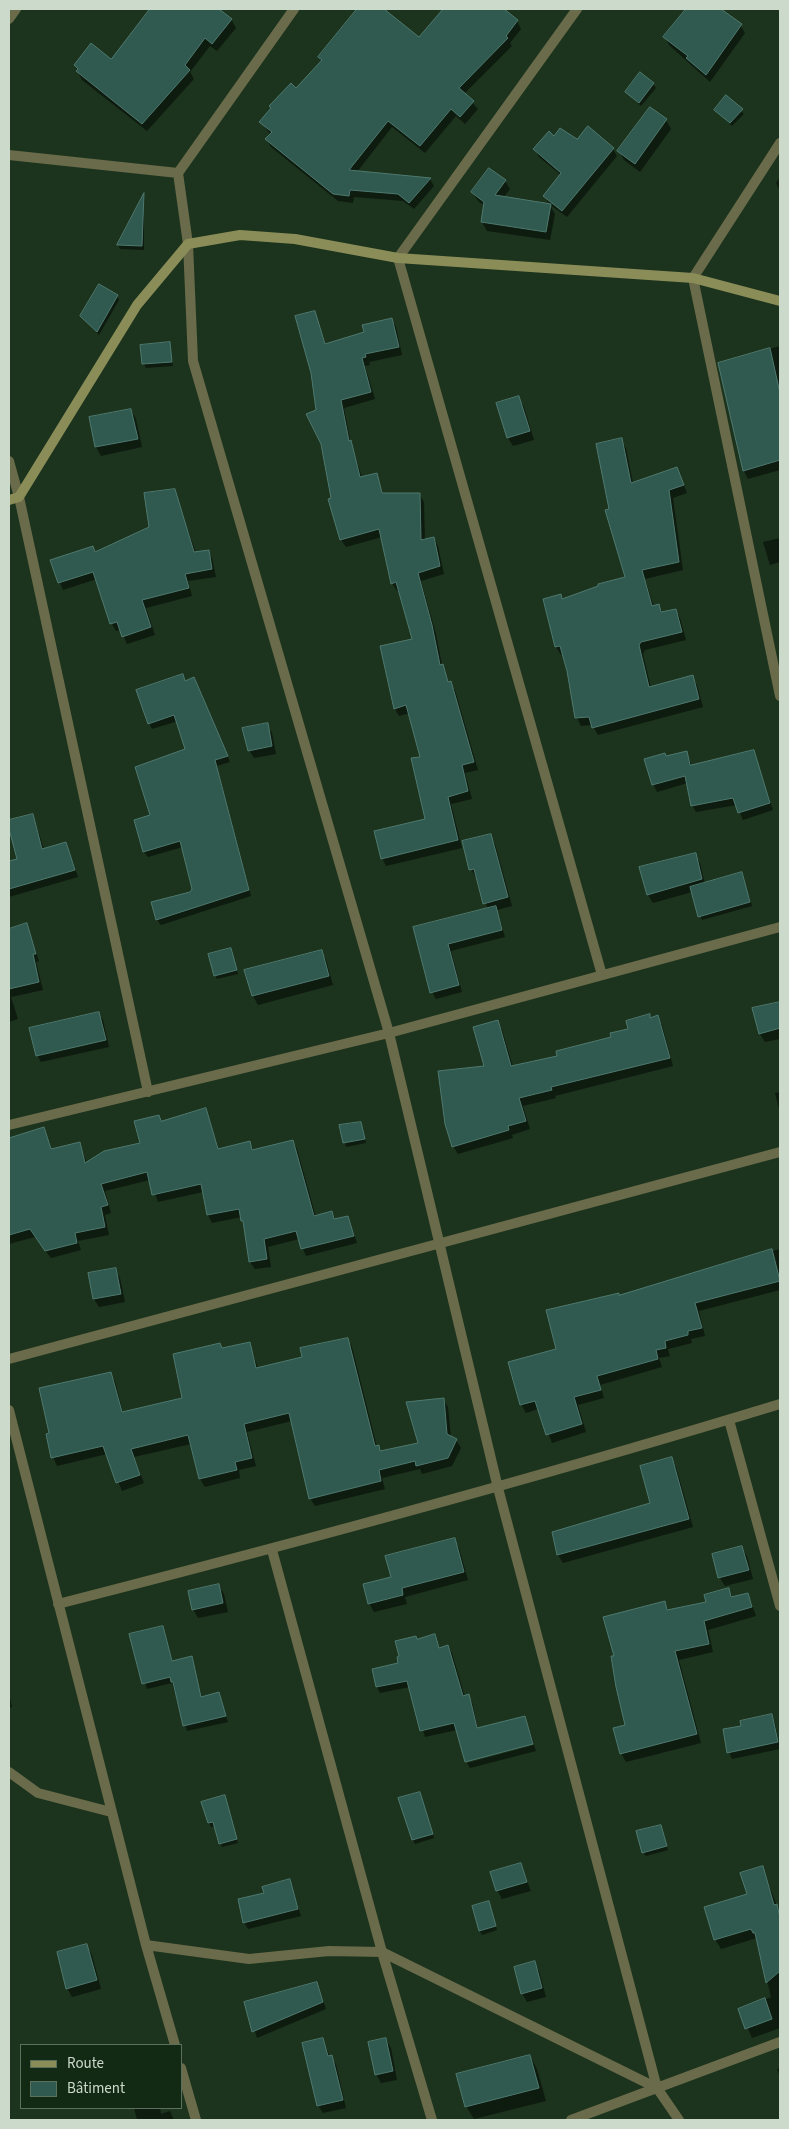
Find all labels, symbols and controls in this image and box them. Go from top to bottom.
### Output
legend [20,2044,182,2109]
text: Route [67,2053,104,2074]
text: Bâtiment [67,2078,125,2099]

